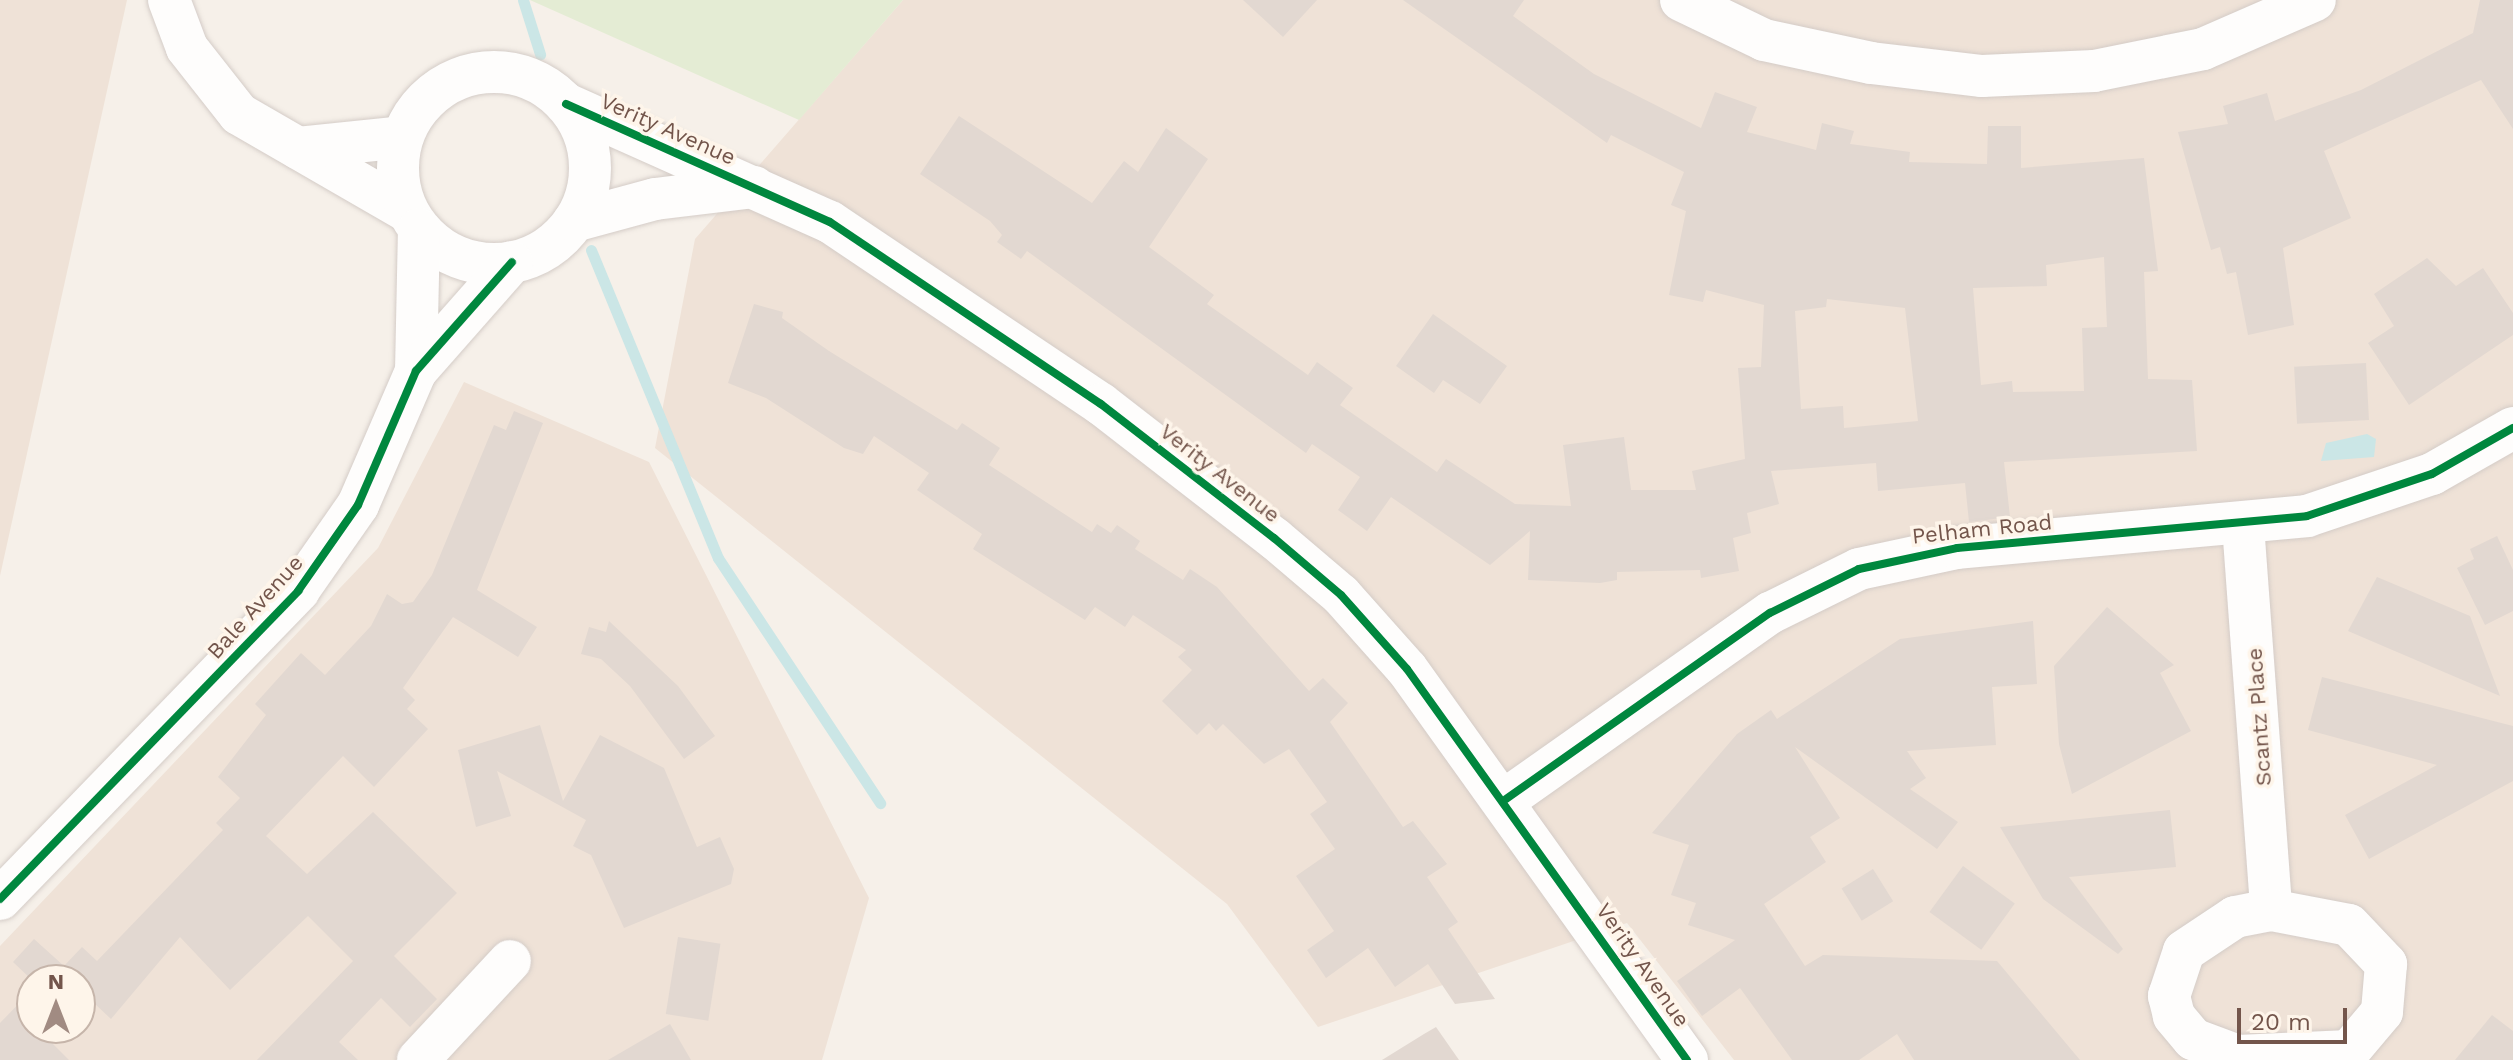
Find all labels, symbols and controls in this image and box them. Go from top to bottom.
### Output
street label: Verity Avenue [596,87,740,171]
street label: Verity Avenue [1154,417,1286,529]
street label: Pelham Road [1911,509,2053,549]
street label: Bale Avenue [201,549,309,665]
street label: Scantz Place [2241,647,2277,787]
street label: Verity Avenue [1590,897,1696,1033]
north arrow [16,964,96,1044]
text: N [48,969,64,994]
scale bar [2241,992,2351,1042]
text: 20 m [2251,1008,2311,1036]

